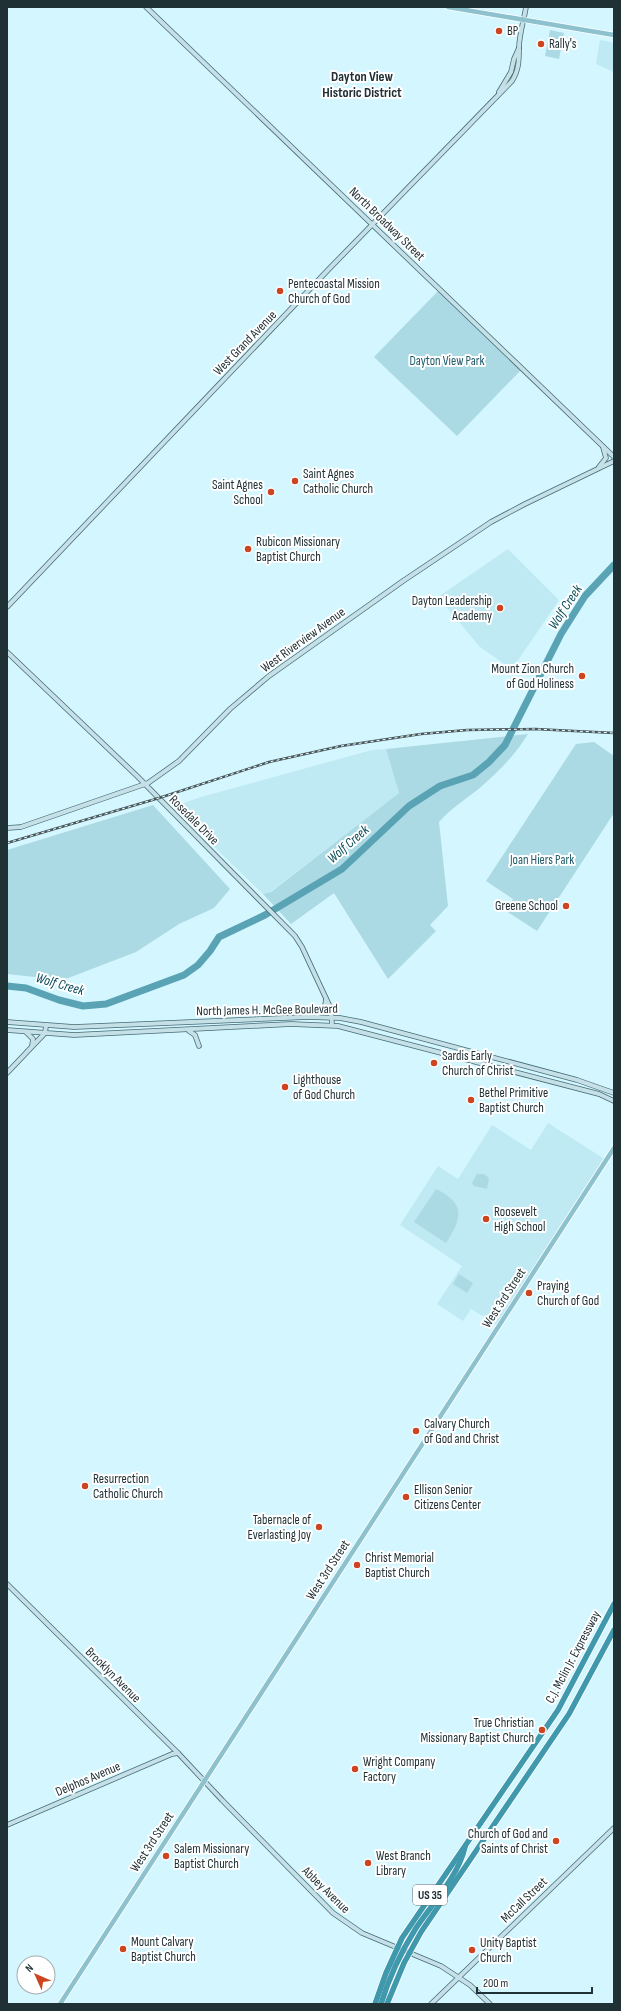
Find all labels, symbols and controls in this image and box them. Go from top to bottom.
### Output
place label: BP [507,23,519,39]
marker: BP [494,26,504,36]
place label: Rally's [549,36,577,52]
marker: Rally's [536,39,546,49]
district label: Dayton View Historic District [322,68,402,101]
street label: North Broadway Street [346,184,428,264]
place label: Pentecoastal Mission Church of God [288,276,380,307]
marker: Pentecoastal Mission Church of God [275,286,285,296]
street label: West Grand Avenue [210,307,280,379]
park label: Dayton View Park [409,353,485,369]
place label: Saint Agnes Catholic Church [303,466,373,497]
marker: Saint Agnes Catholic Church [290,476,300,486]
place label: Saint Agnes School [212,477,263,508]
marker: Saint Agnes School [266,487,276,497]
place label: Rubicon Missionary Baptist Church [256,534,340,565]
marker: Rubicon Missionary Baptist Church [243,544,253,554]
water label: Wolf Creek [544,581,586,632]
place label: Dayton Leadership Academy [412,593,492,624]
marker: Dayton Leadership Academy [495,603,505,613]
street label: West Riverview Avenue [258,604,348,676]
place label: Mount Zion Church of God Holiness [491,661,574,692]
marker: Mount Zion Church of God Holiness [577,671,587,681]
street label: Rosedale Drive [166,792,222,848]
water label: Wolf Creek [324,821,373,867]
park label: Joan Hiers Park [509,852,574,868]
place label: Greene School [495,898,558,914]
marker: Greene School [561,901,571,911]
water label: Wolf Creek [34,969,87,999]
street label: North James H. McGee Boulevard [196,1001,338,1019]
place label: Sardis Early Church of Christ [442,1048,514,1079]
marker: Sardis Early Church of Christ [429,1058,439,1068]
place label: Lighthouse of God Church [293,1072,355,1103]
marker: Lighthouse of God Church [280,1082,290,1092]
place label: Bethel Primitive Baptist Church [479,1085,548,1116]
marker: Bethel Primitive Baptist Church [466,1095,476,1105]
place label: Roosevelt High School [494,1204,545,1235]
marker: Roosevelt High School [481,1214,491,1224]
street label: West 3rd Street [479,1265,529,1331]
place label: Praying Church of God [537,1278,599,1309]
marker: Praying Church of God [524,1288,534,1298]
place label: Calvary Church of God and Christ [424,1416,499,1447]
marker: Calvary Church of God and Christ [411,1426,421,1436]
place label: Resurrection Catholic Church [93,1471,163,1502]
marker: Resurrection Catholic Church [80,1481,90,1491]
place label: Ellison Senior Citizens Center [414,1482,481,1513]
marker: Ellison Senior Citizens Center [401,1492,411,1502]
place label: Tabernacle of Everlasting Joy [247,1512,311,1543]
marker: Tabernacle of Everlasting Joy [314,1522,324,1532]
street label: West 3rd Street [303,1537,353,1603]
place label: Christ Memorial Baptist Church [365,1550,434,1581]
marker: Christ Memorial Baptist Church [352,1560,362,1570]
street label: C.J. Mclin Jr. Expressway [542,1608,604,1706]
street label: Brooklyn Avenue [82,1644,144,1706]
place label: True Christian Missionary Baptist Church [420,1715,534,1746]
marker: True Christian Missionary Baptist Church [537,1725,547,1735]
place label: Wright Company Factory [363,1754,435,1785]
street label: Delphos Avenue [53,1758,123,1800]
marker: Wright Company Factory [350,1764,360,1774]
street label: West 3rd Street [127,1809,177,1875]
place label: Church of God and Saints of Christ [468,1826,548,1857]
marker: Church of God and Saints of Christ [551,1836,561,1846]
place label: Salem Missionary Baptist Church [174,1841,249,1872]
place label: West Branch Library [376,1848,431,1879]
marker: Salem Missionary Baptist Church [161,1851,171,1861]
marker: West Branch Library [363,1858,373,1868]
street label: Abbey Avenue [298,1863,353,1917]
street label: McCall Street [497,1874,551,1926]
road number: US 35 [413,1885,447,1905]
place label: Mount Calvary Baptist Church [131,1934,196,1965]
place label: Unity Baptist Church [480,1935,537,1966]
marker: Mount Calvary Baptist Church [118,1944,128,1954]
marker: Unity Baptist Church [467,1945,477,1955]
north arrow [16,1955,56,1995]
text: N [23,1962,36,1975]
scale bar [477,1969,592,1995]
text: 200 m [483,1976,509,1991]

